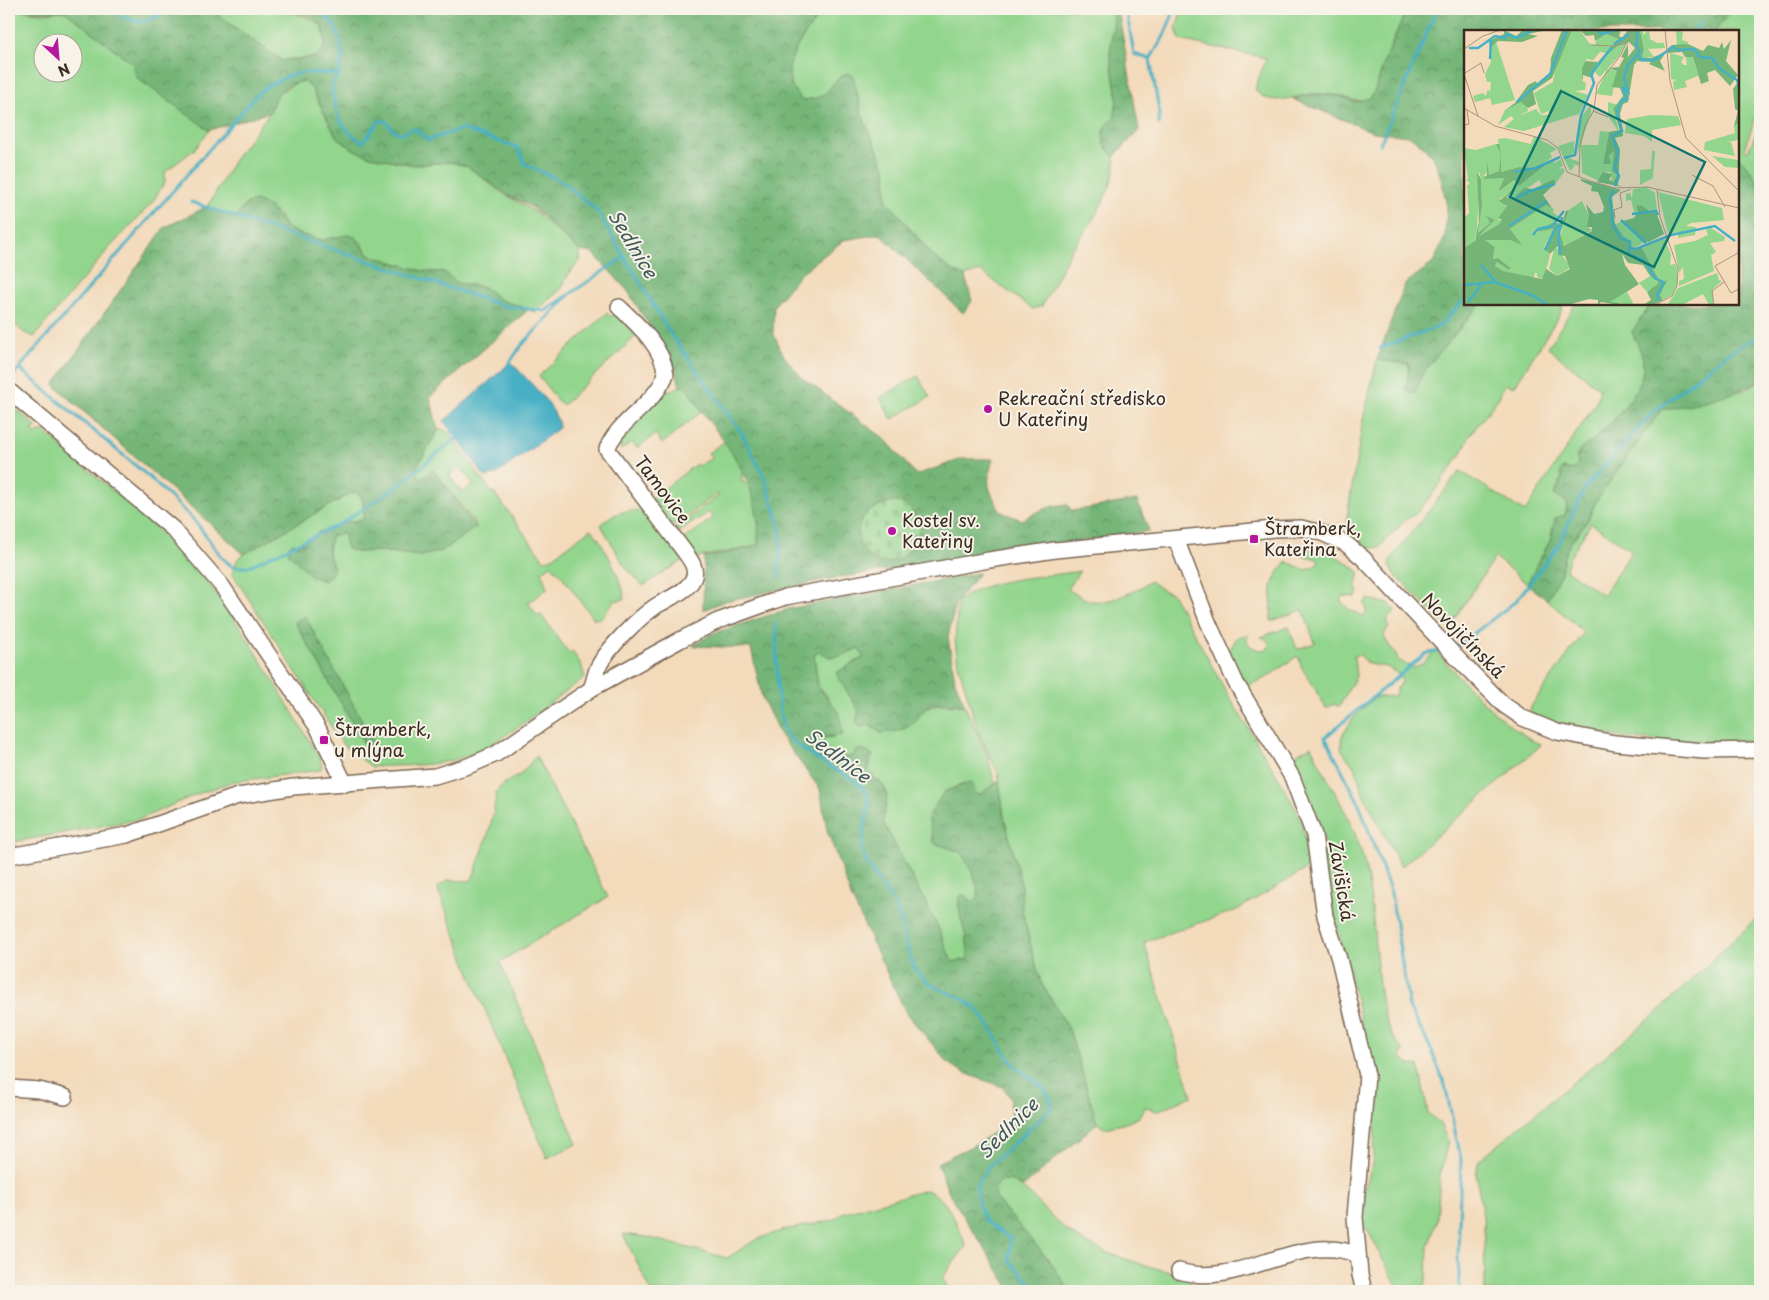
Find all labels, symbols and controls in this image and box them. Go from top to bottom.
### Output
inset map [1464,30,1739,305]
north arrow [32,32,82,82]
text: N [54,58,74,82]
water label: Sedlnice [602,204,666,284]
place label: Rekreační středisko U Kateřiny [998,384,1166,432]
marker: Rekreační středisko U Kateřiny [982,403,994,415]
street label: Tamovice [628,449,698,529]
place label: Kostel sv. Kateřiny [902,506,980,554]
place label: Štramberk, Kateřina [1264,514,1361,562]
marker: Kostel sv. Kateřiny [886,525,898,537]
marker: Štramberk, Kateřina [1248,533,1260,545]
street label: Novojičínská [1416,586,1512,684]
place label: Štramberk, u mlýna [334,715,431,763]
water label: Sedlnice [800,721,878,790]
marker: Štramberk, u mlýna [318,734,330,746]
street label: Závišická [1323,838,1362,924]
water label: Sedlnice [971,1090,1045,1164]

